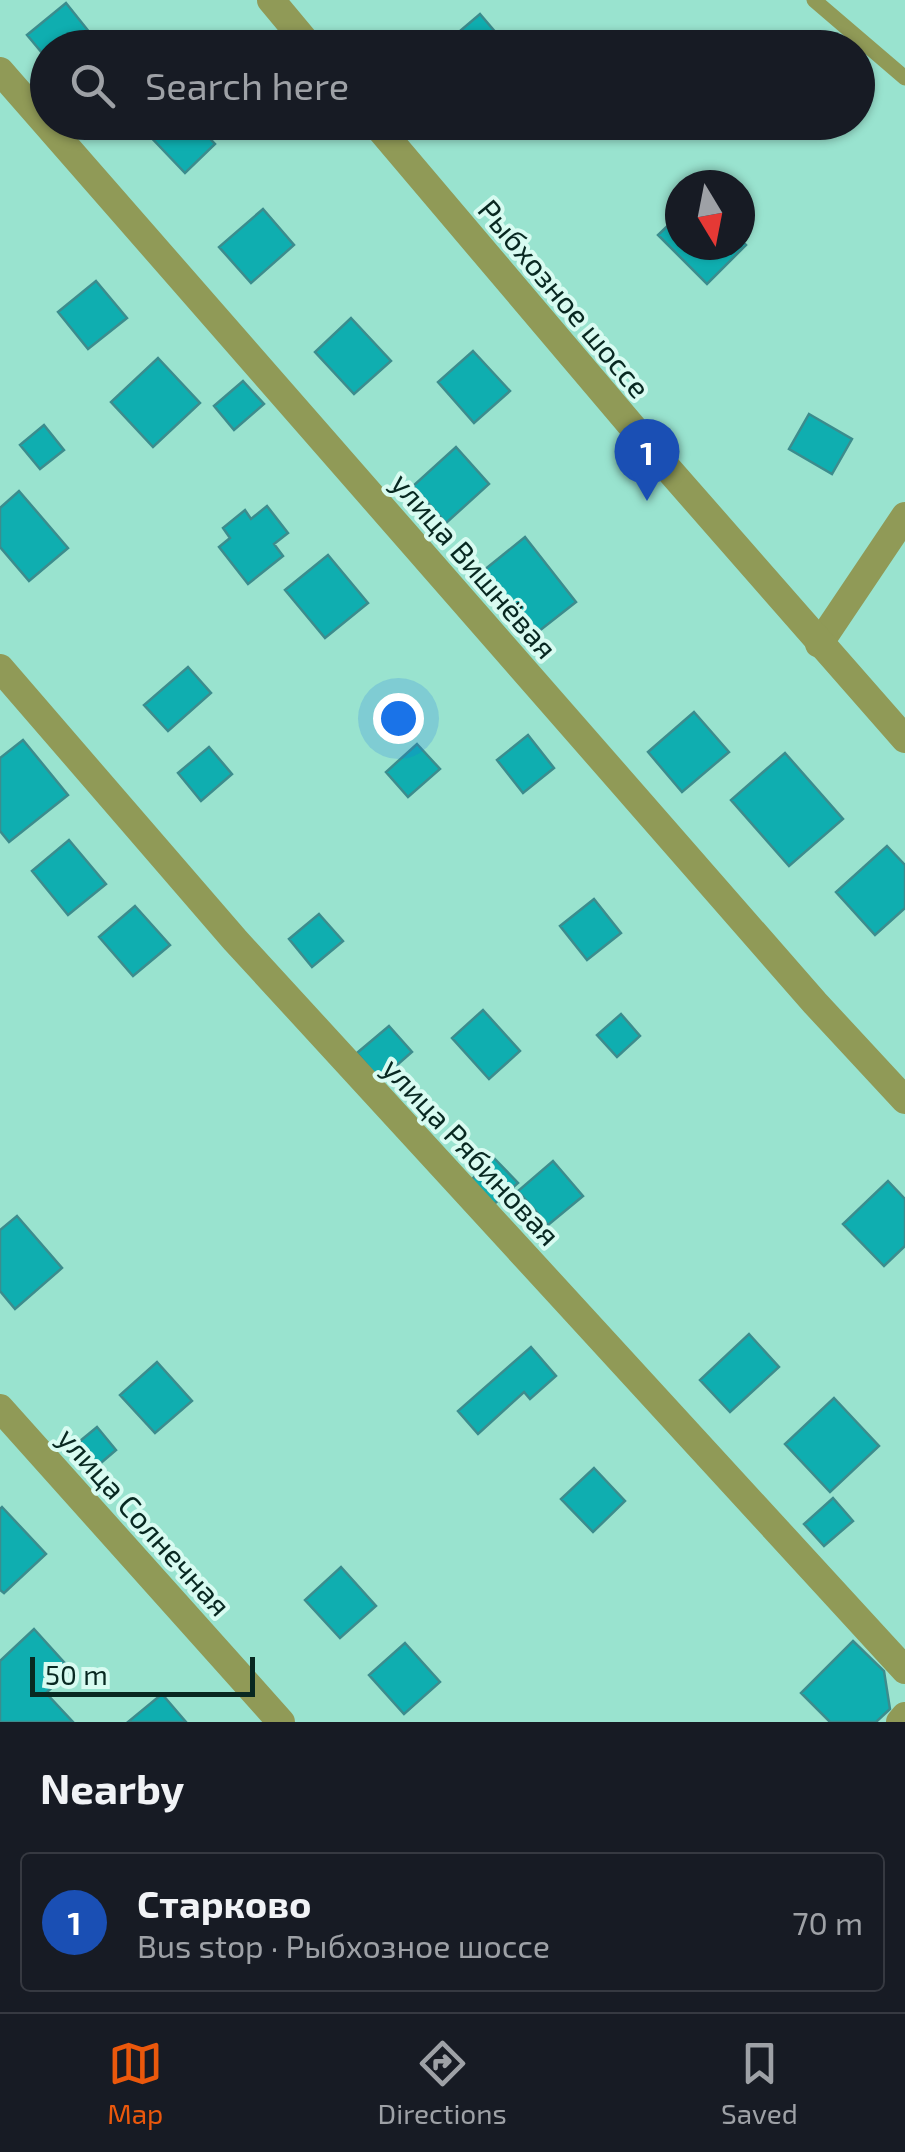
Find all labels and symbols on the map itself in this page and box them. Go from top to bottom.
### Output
north arrow [665,170,755,260]
street label: Рыбхозное шоссе [472,191,658,405]
pin: 1 [614,418,680,501]
street label: улица Вишнёвая [384,465,565,666]
your location [373,693,424,744]
street label: улица Рябиновая [375,1050,568,1253]
street label: улица Солнечная [50,1419,239,1623]
scale bar [30,1652,255,1696]

